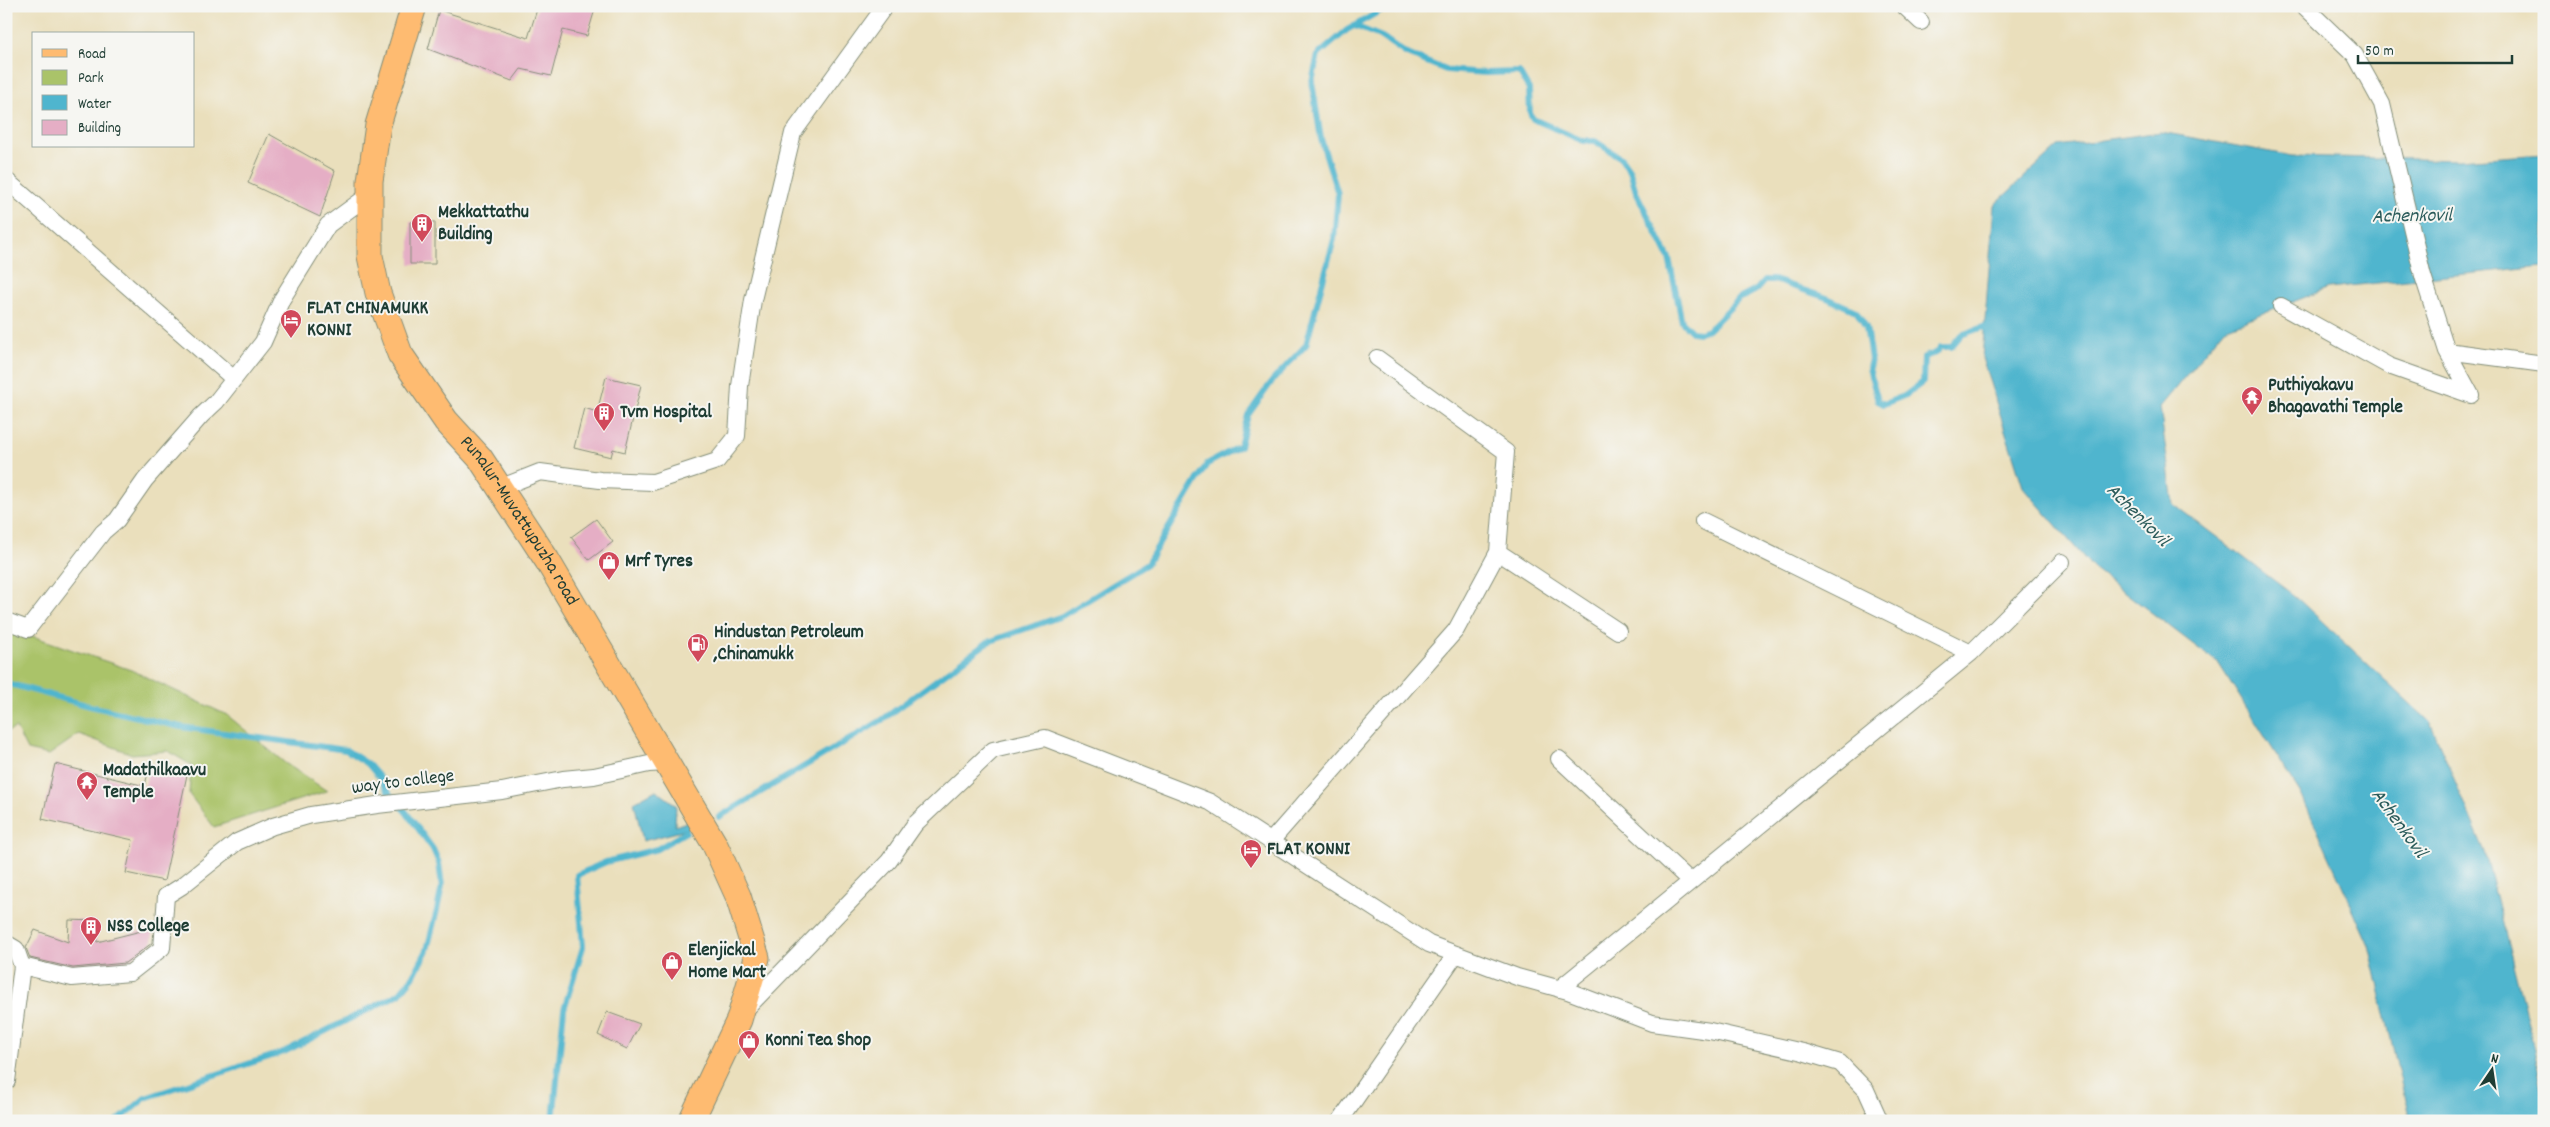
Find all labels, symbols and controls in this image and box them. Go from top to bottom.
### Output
legend [32,32,195,148]
scale bar [2358,32,2511,64]
text: 50 m [2365,41,2394,63]
text: Road [78,44,106,66]
text: Park [78,68,104,90]
text: Water [78,94,112,116]
text: Building [78,118,121,140]
place label: Mekkattathu Building [438,200,529,249]
water label: Achenkovil [2372,202,2454,232]
building icon: Mekkattathu Building [410,212,434,243]
place label: FLAT CHINAMUKK KONNI [307,296,428,345]
hotel icon: FLAT CHINAMUKK KONNI [279,308,303,339]
place label: Puthiyakavu Bhagavathi Temple [2268,373,2403,422]
temple icon: Puthiyakavu Bhagavathi Temple [2240,385,2264,416]
place label: Tvm Hospital [620,400,712,427]
building icon: Tvm Hospital [592,401,616,432]
street label: Punalur-Muvattupuzha road [453,430,585,611]
water label: Achenkovil [2099,478,2177,556]
place label: Mrf Tyres [625,549,693,576]
shop icon: Mrf Tyres [597,550,621,581]
place label: Hindustan Petroleum ,Chinamukk [713,620,864,669]
fuel station icon: Hindustan Petroleum ,Chinamukk [686,632,710,663]
place label: Madathilkaavu Temple [103,758,206,807]
street label: way to college [350,763,456,803]
temple icon: Madathilkaavu Temple [75,770,99,801]
water label: Achenkovil [2363,783,2434,866]
place label: FLAT KONNI [1267,837,1350,864]
hotel icon: FLAT KONNI [1239,838,1263,869]
place label: NSS College [107,914,189,941]
building icon: NSS College [79,915,103,946]
place label: Elenjickal Home Mart [688,938,766,987]
shop icon: Elenjickal Home Mart [660,950,684,981]
place label: Konni Tea Shop [765,1028,871,1055]
shop icon: Konni Tea Shop [737,1029,761,1060]
north arrow [2468,1044,2518,1094]
text: N [2489,1049,2500,1070]

